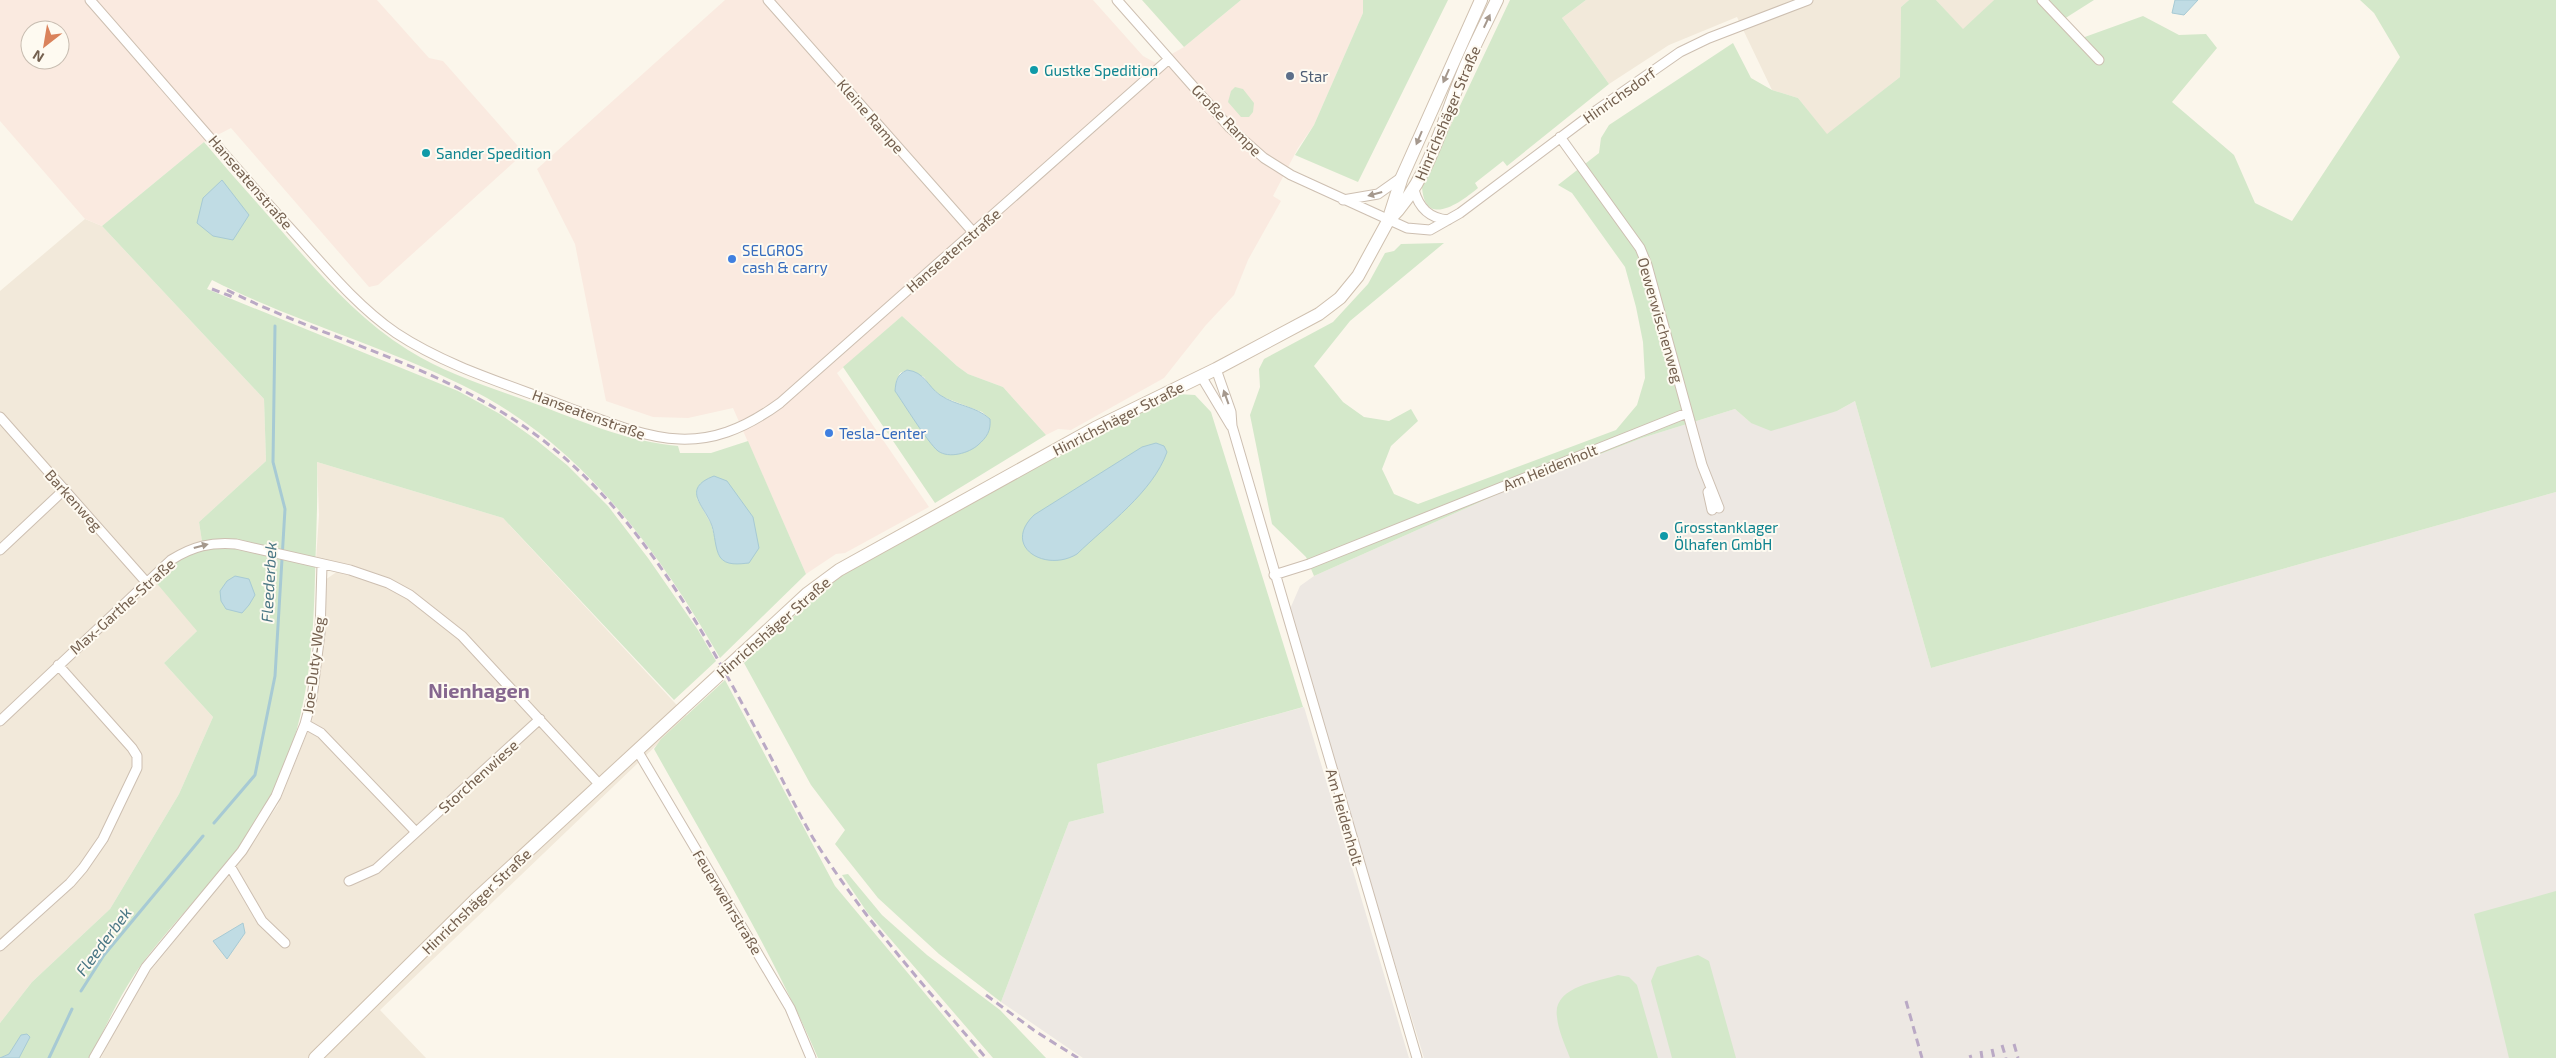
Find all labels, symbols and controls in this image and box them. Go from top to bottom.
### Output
one-way arrow [1482,14,1491,29]
north arrow [20,20,70,70]
street label: Hinrichshäger Straße [1410,43,1484,183]
text: N [29,47,47,66]
place label: Gustke Spedition [1044,61,1158,79]
street label: Hinrichsdorf [1579,63,1659,127]
marker: Gustke Spedition [1028,64,1040,76]
place label: Star [1300,67,1328,85]
one-way arrow [1441,69,1449,83]
marker: Star [1284,70,1296,82]
street label: Kleine Rampe [834,75,908,157]
street label: Große Rampe [1188,80,1266,160]
street label: Hanseatenstraße [205,131,297,233]
one-way arrow [1414,131,1422,145]
place label: Sander Spedition [436,144,551,162]
marker: Sander Spedition [420,147,432,159]
one-way arrow [1367,190,1383,198]
street label: Hanseatenstraße [902,204,1004,296]
place label: SELGROS cash & carry [742,241,828,276]
marker: SELGROS cash & carry [726,253,738,265]
street label: Oewerwischenweg [1634,255,1688,385]
street label: Hinrichshäger Straße [1049,377,1187,459]
street label: Hanseatenstraße [530,385,648,443]
one-way arrow [1222,389,1230,404]
place label: Tesla-Center [839,424,926,442]
marker: Tesla-Center [823,427,835,439]
street label: Am Heidenholt [1500,440,1600,494]
street label: Barkenweg [42,466,107,535]
place label: Grosstanklager Ölhafen GmbH [1674,518,1778,553]
marker: Grosstanklager Ölhafen GmbH [1658,530,1670,542]
water label: Fleederbek [256,541,280,623]
one-way arrow [193,542,208,550]
street label: Max-Garthe-Straße [66,554,178,658]
street label: Hinrichshäger Straße [712,573,834,681]
street label: Joe-Duty-Weg [298,615,328,714]
district label: Nienhagen [428,678,530,702]
street label: Storchenwiese [434,736,522,816]
street label: Am Heidenholt [1323,766,1368,868]
street label: Hinrichshäger Straße [418,844,534,958]
street label: Feuerwehrstraße [690,846,766,958]
water label: Fleederbek [71,903,135,979]

